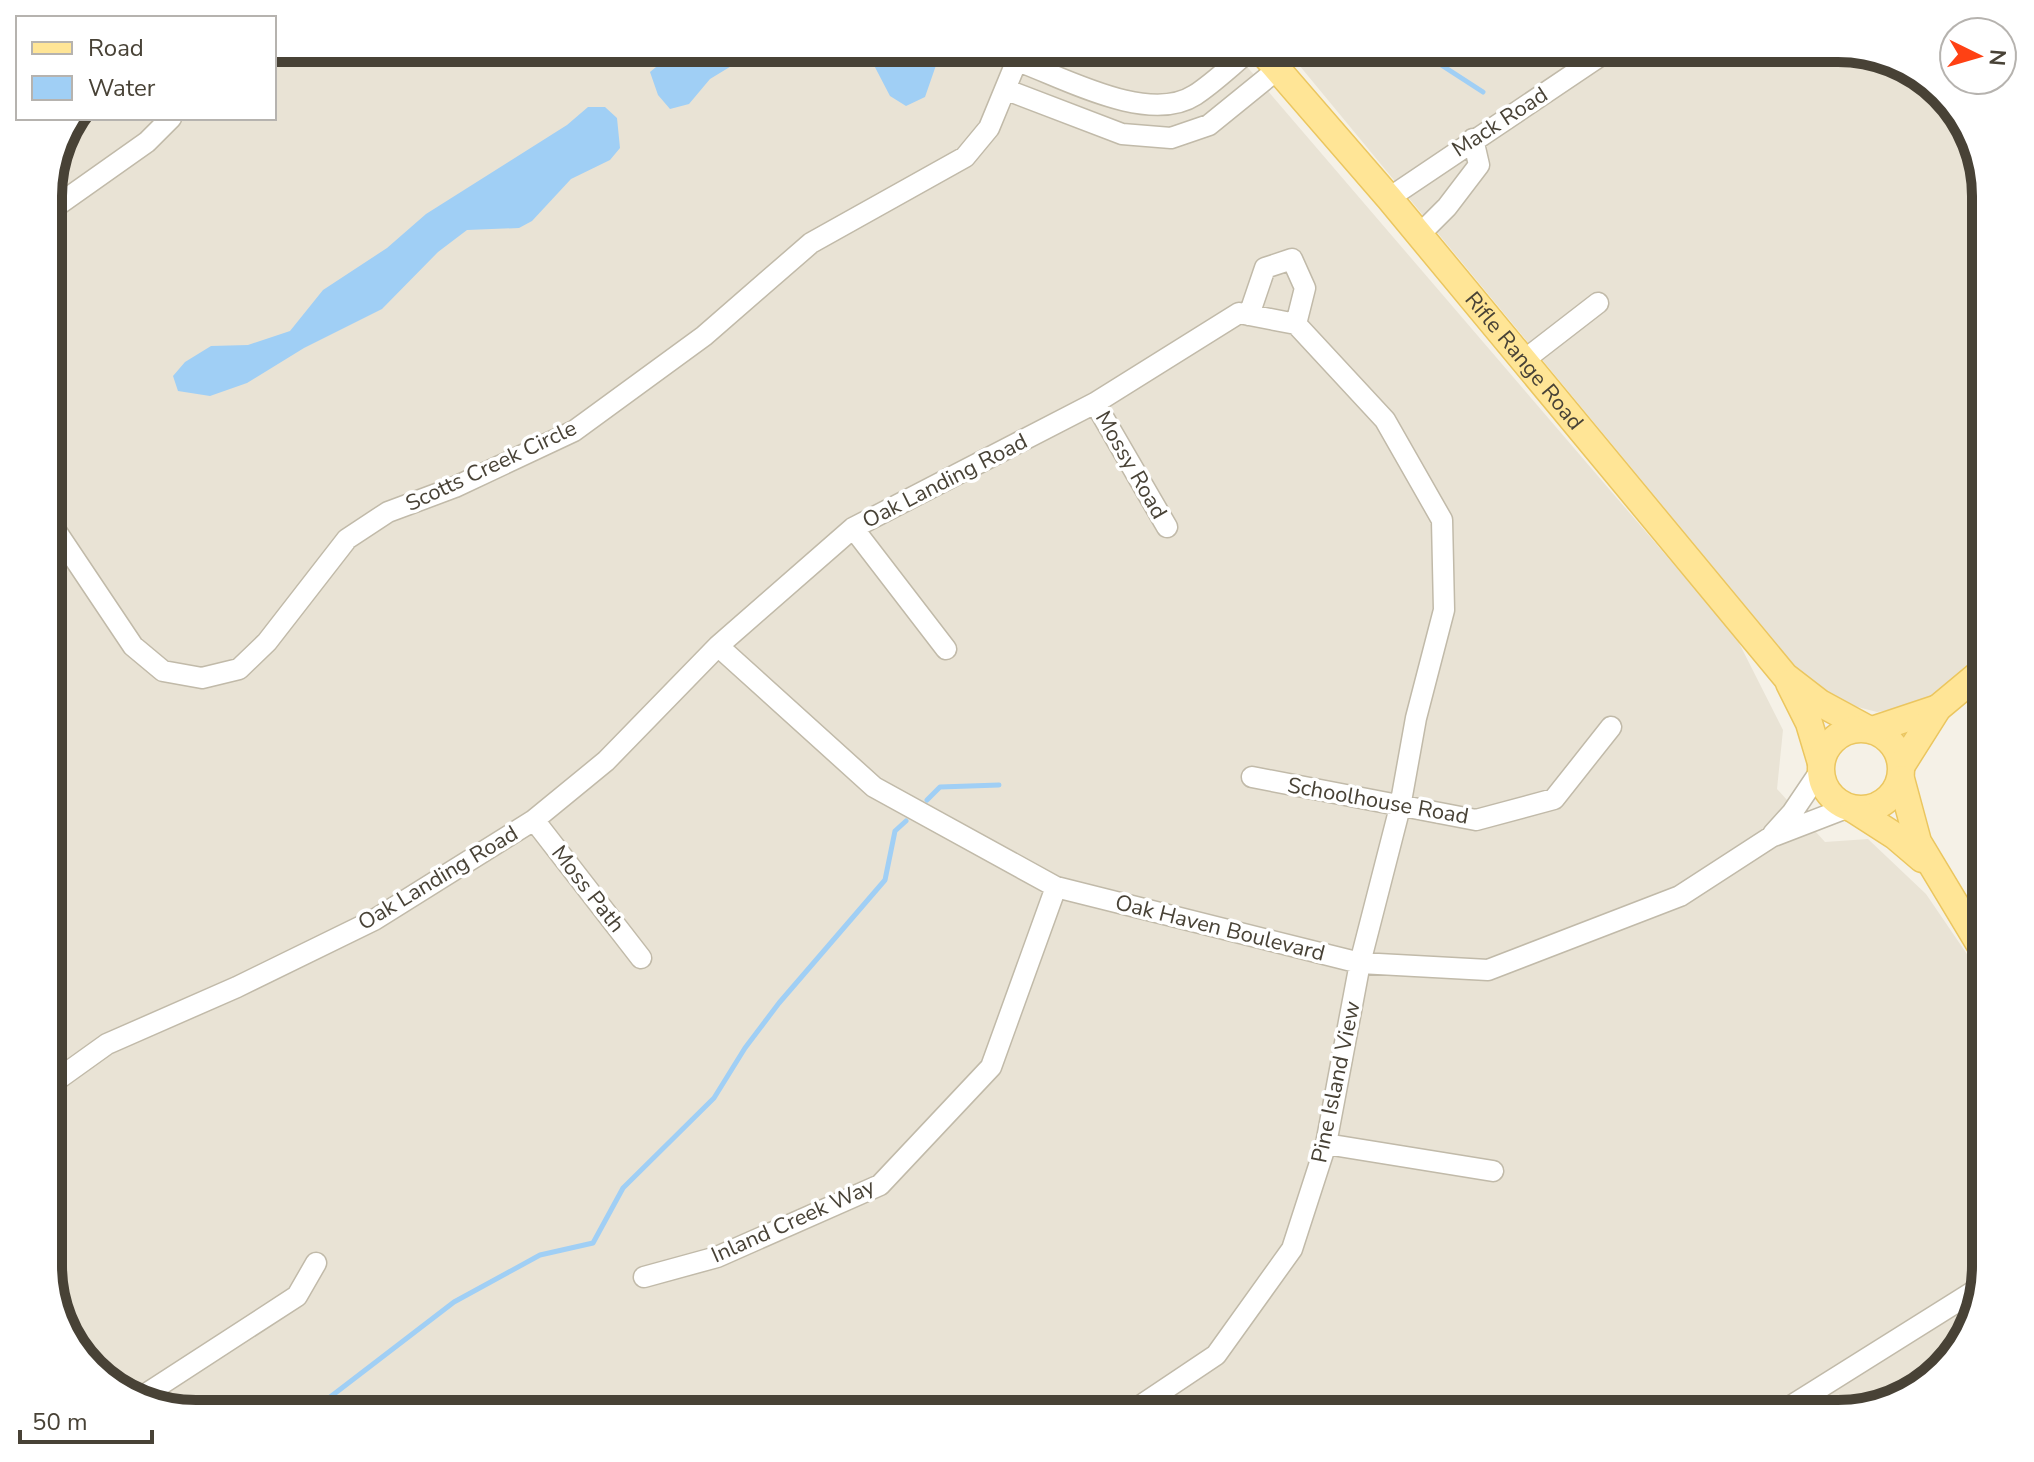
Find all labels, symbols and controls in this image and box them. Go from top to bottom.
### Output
legend [16,16,276,120]
north arrow [1938,16,2018,96]
text: Road [88,32,144,64]
text: N [1981,48,2013,67]
text: Water [88,72,156,104]
street label: Mack Road [1446,80,1554,164]
street label: Rifle Range Road [1458,285,1590,436]
street label: Mossy Road [1088,405,1174,525]
street label: Scotts Creek Circle [401,413,581,519]
street label: Oak Landing Road [857,426,1033,536]
street label: Schoolhouse Road [1285,770,1471,832]
street label: Oak Landing Road [353,818,523,938]
street label: Moss Path [544,839,632,939]
street label: Oak Haven Boulevard [1112,887,1328,969]
street label: Pine Island View [1304,998,1368,1166]
street label: Inland Creek Way [707,1171,880,1270]
scale bar [20,1394,152,1444]
text: 50 m [32,1406,88,1438]

